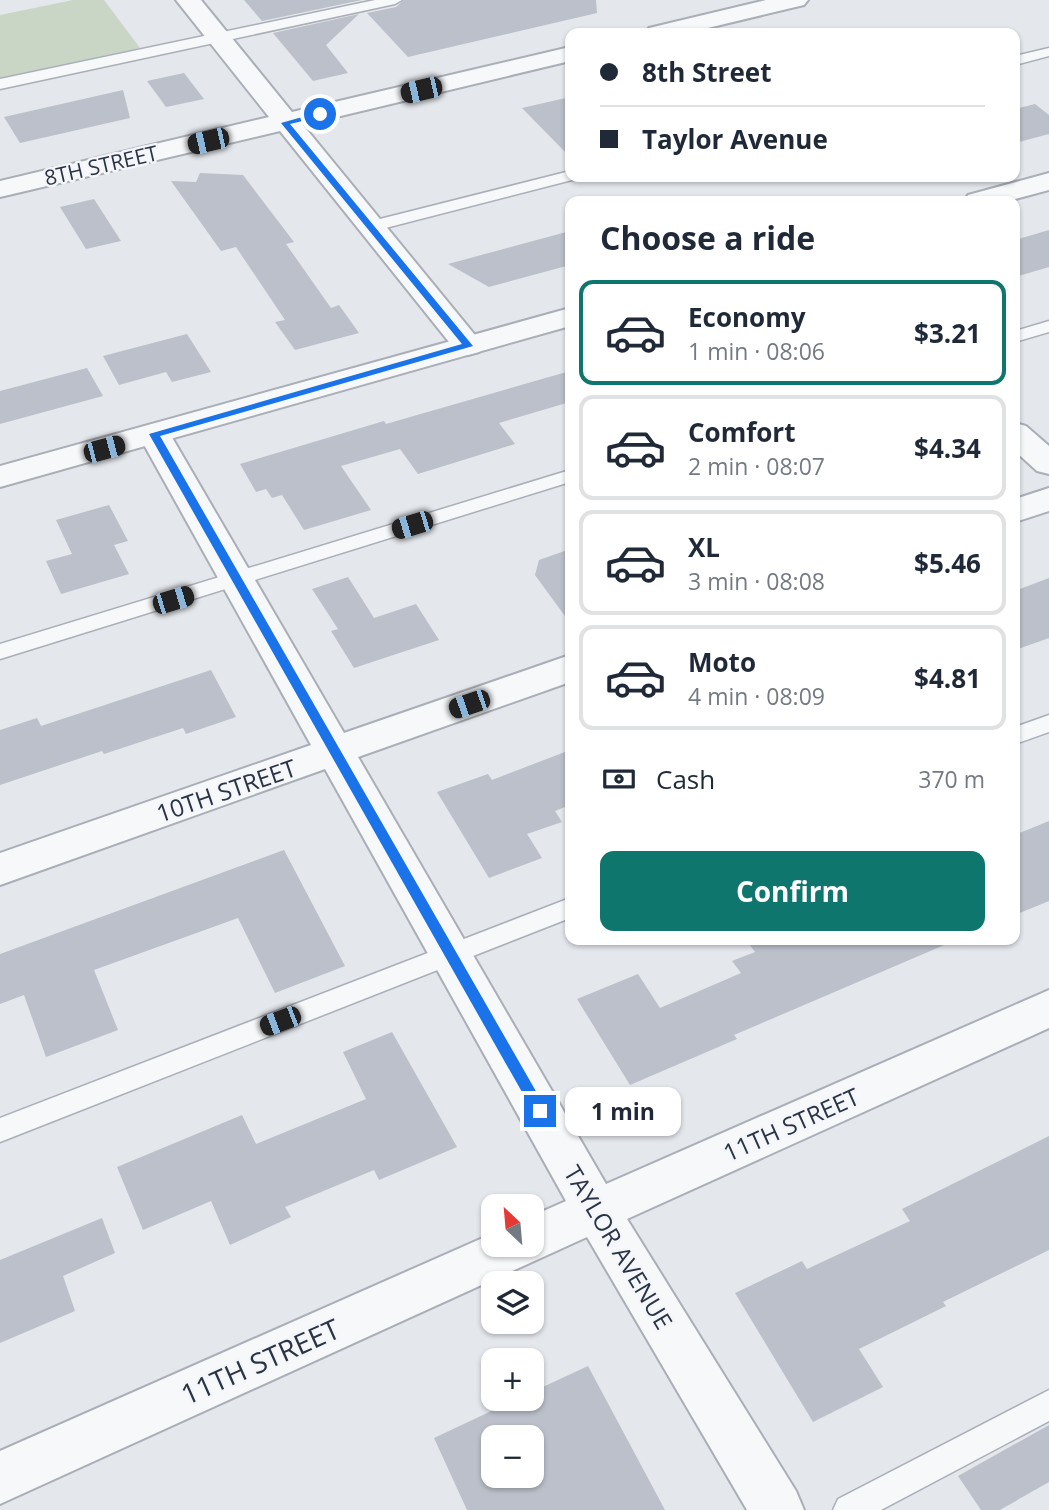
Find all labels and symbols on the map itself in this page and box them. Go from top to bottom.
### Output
car [399,75,444,105]
route start [304,98,336,130]
car [186,126,231,156]
street label: 8TH STREET [42,138,161,192]
car [81,433,128,465]
car [389,509,436,541]
car [150,584,197,616]
car [446,687,493,721]
street label: 10TH STREET [152,751,300,829]
car [257,1004,304,1038]
street label: 11TH STREET [718,1079,864,1169]
callout: 1 min [564,1086,680,1136]
route end [524,1095,556,1127]
street label: TAYLOR AVENUE [557,1159,681,1335]
north arrow [481,1194,544,1256]
street label: 11TH STREET [175,1309,346,1413]

